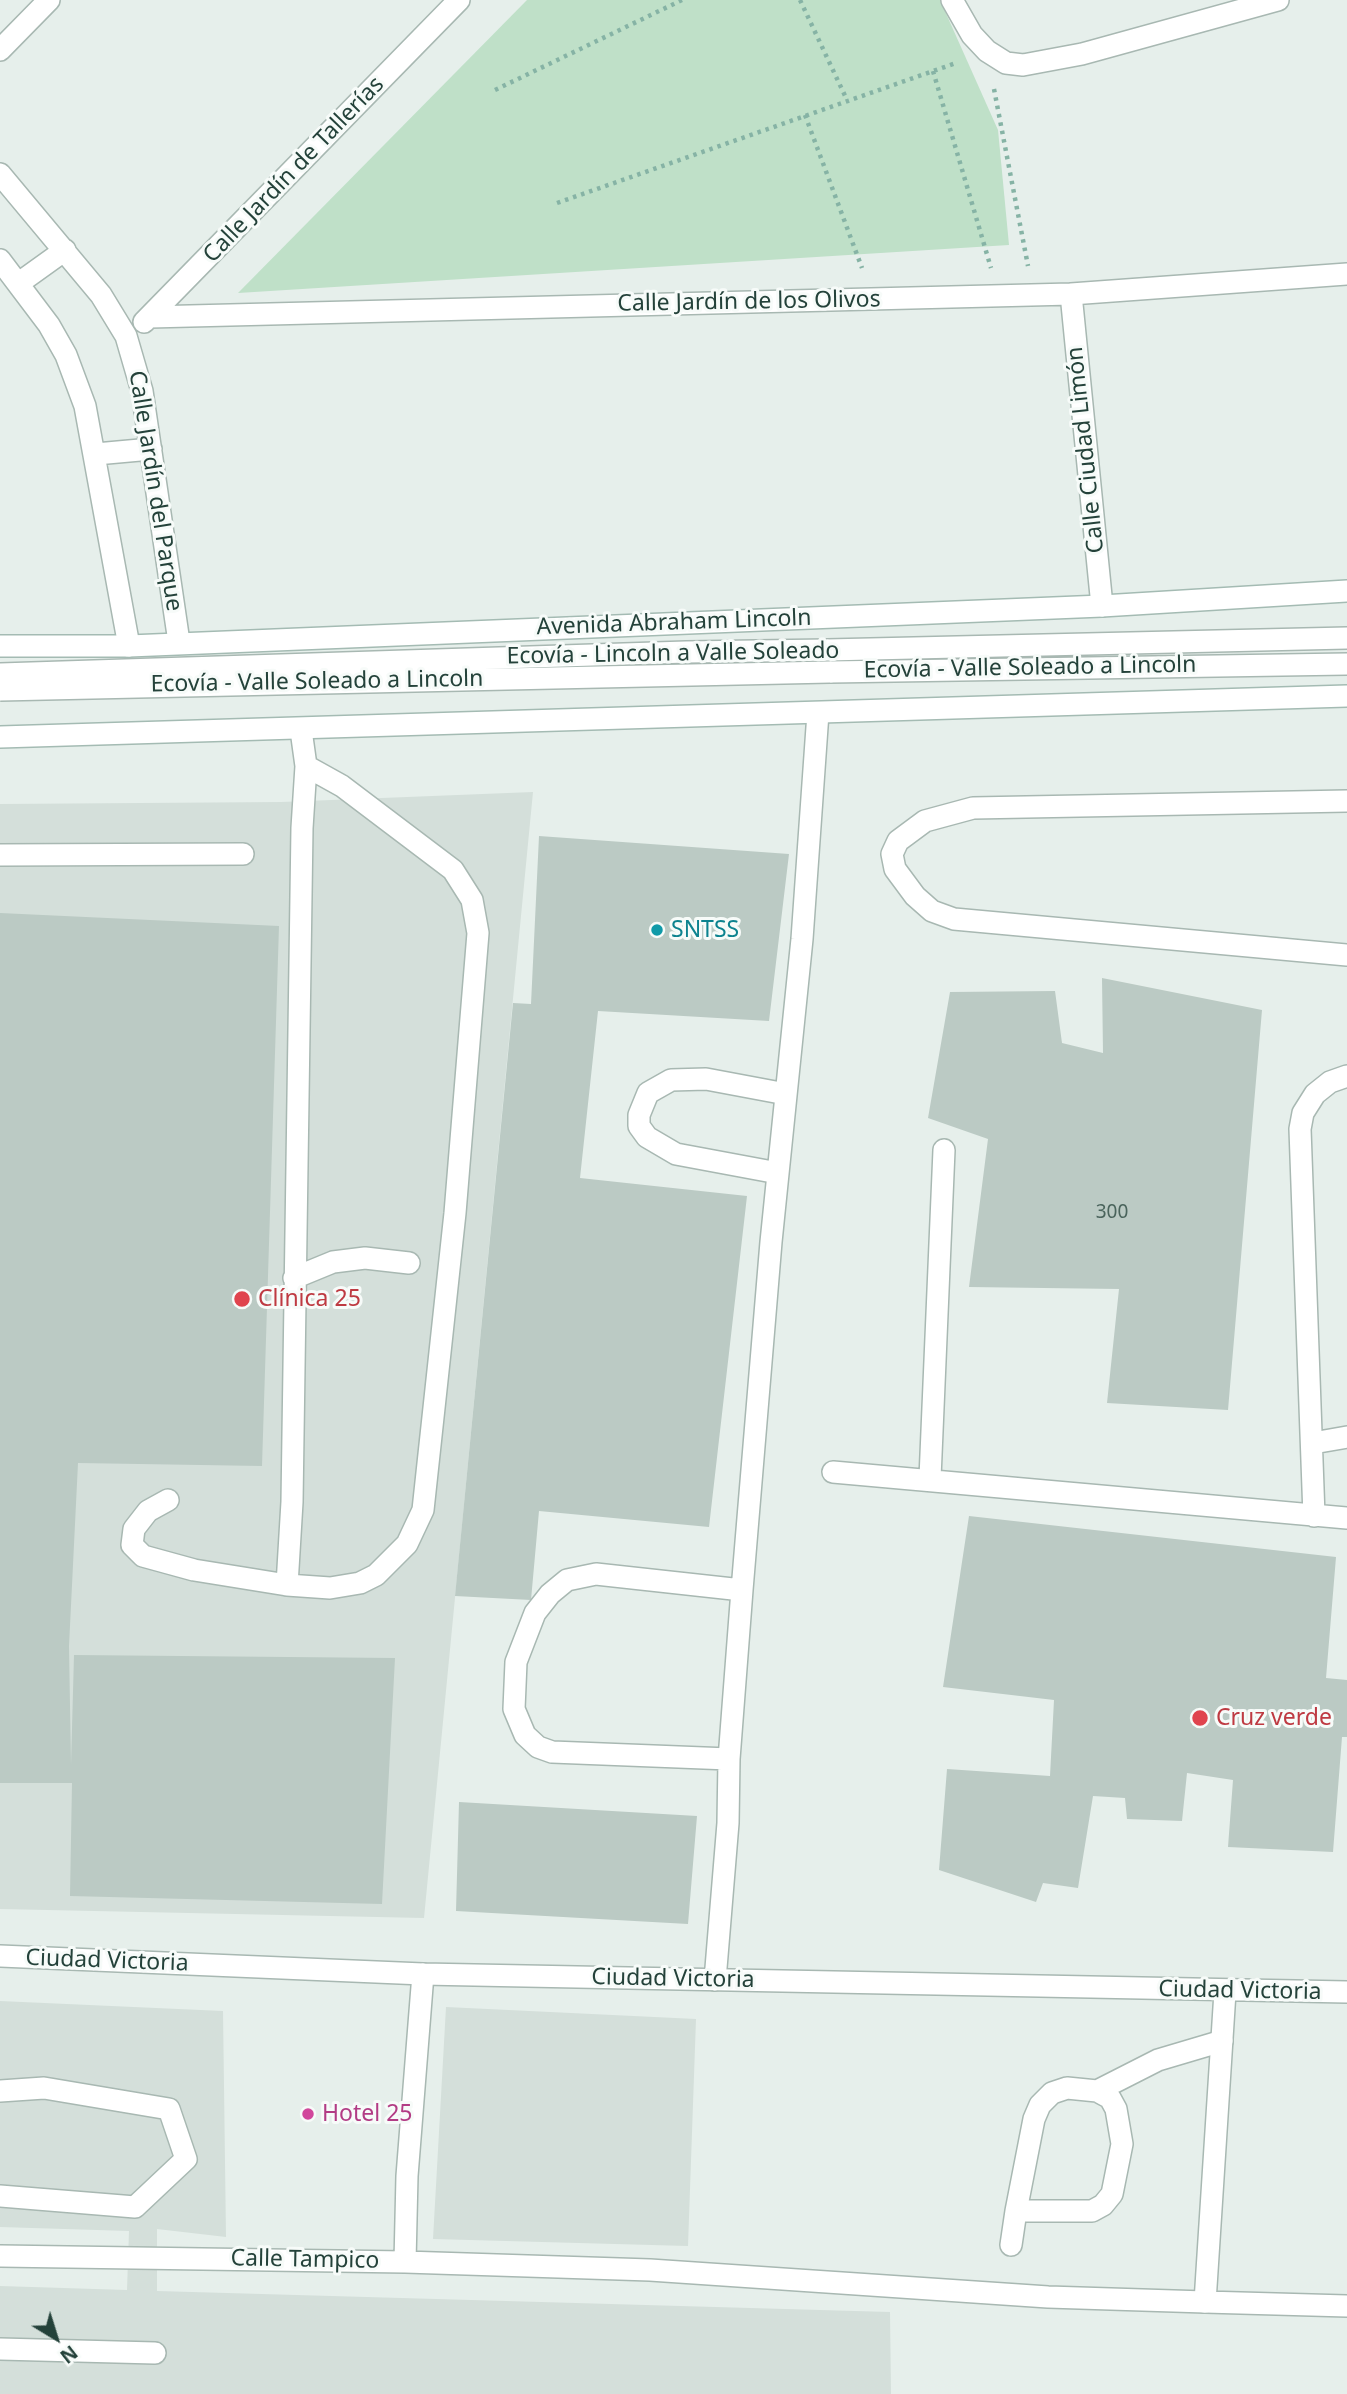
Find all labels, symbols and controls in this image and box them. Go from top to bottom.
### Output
street label: Calle Jardín de Tallerías [198,71,390,269]
street label: Calle Jardín de los Olivos [617,286,881,318]
street label: Calle Ciudad Limón [1061,345,1111,555]
street label: Calle Jardín del Parque [122,369,188,613]
street label: Avenida Abraham Lincoln [536,604,812,642]
street label: Ecovía - Lincoln a Valle Soleado [506,637,840,671]
street label: Ecovía - Valle Soleado a Lincoln [863,651,1197,685]
street label: Ecovía - Valle Soleado a Lincoln [150,665,484,699]
place label: SNTSS [671,916,739,944]
marker: SNTSS [649,922,665,938]
house number: 300 [1096,1202,1128,1224]
place label: Clínica 25 [258,1285,361,1313]
marker: Clínica 25 [232,1289,252,1309]
place label: Cruz verde [1216,1704,1332,1732]
marker: Cruz verde [1190,1708,1210,1728]
street label: Ciudad Victoria [25,1944,189,1978]
street label: Ciudad Victoria [591,1964,755,1994]
street label: Ciudad Victoria [1158,1976,1322,2006]
place label: Hotel 25 [322,2100,412,2128]
marker: Hotel 25 [300,2106,316,2122]
street label: Calle Tampico [230,2245,380,2275]
north arrow [21,2303,91,2373]
text: N [55,2340,83,2370]

